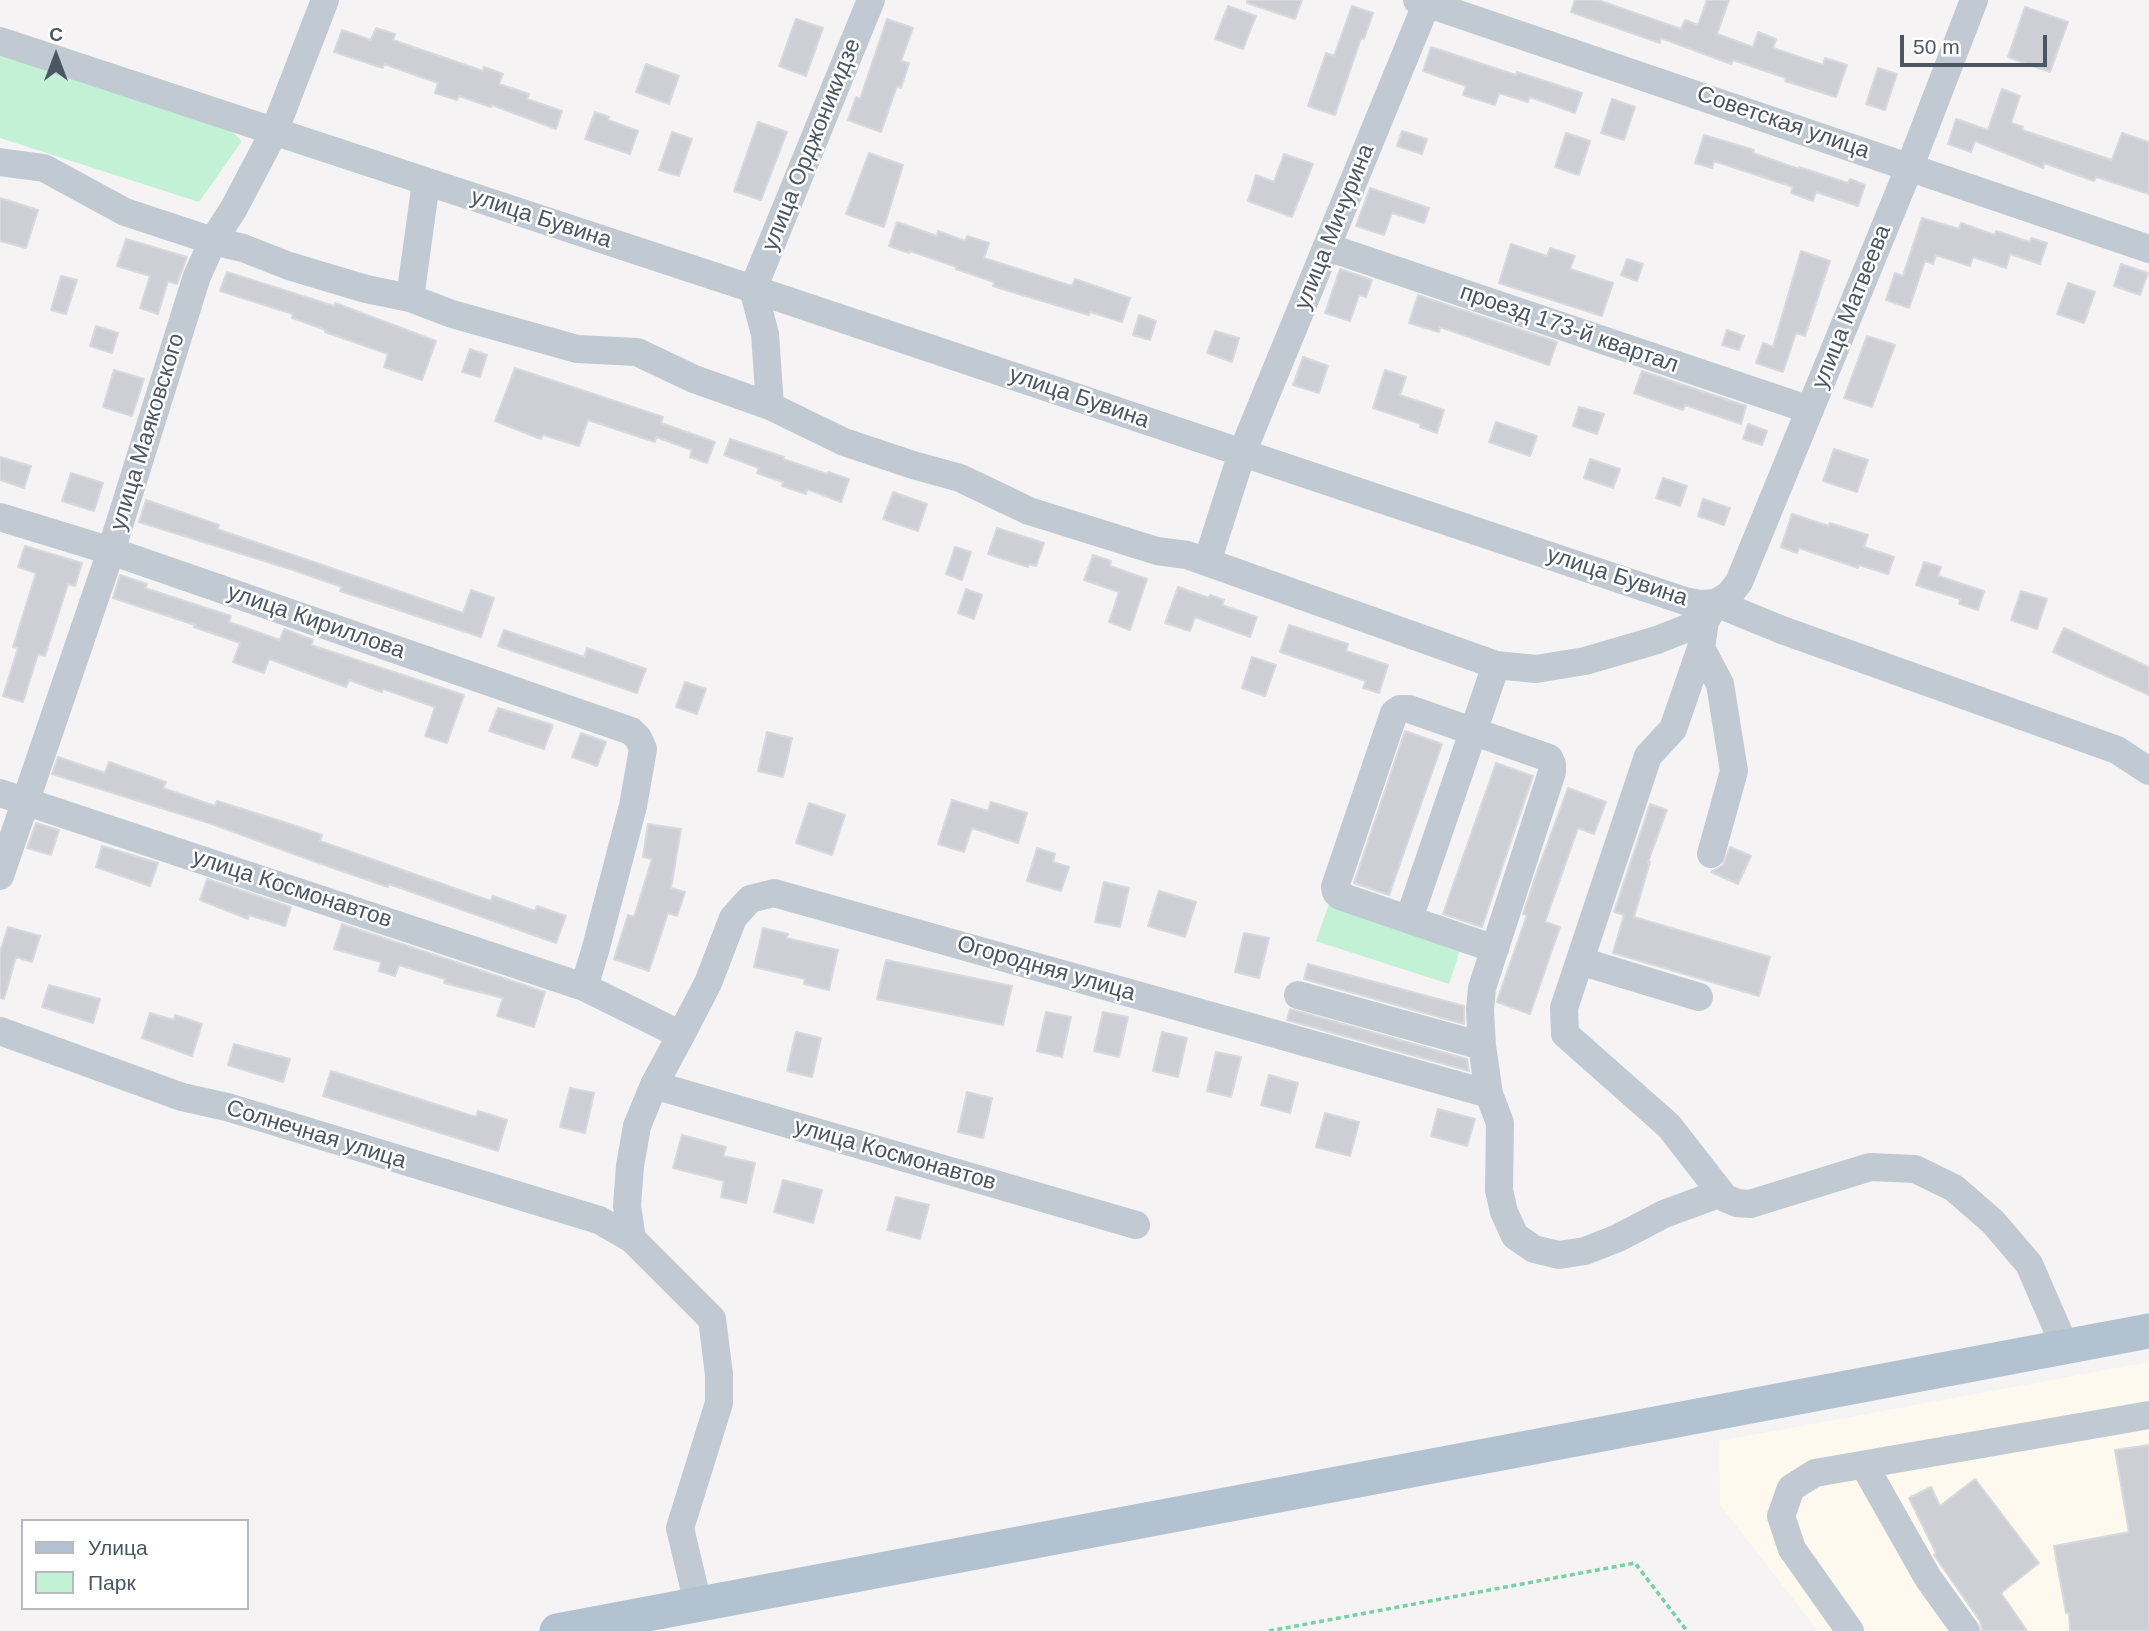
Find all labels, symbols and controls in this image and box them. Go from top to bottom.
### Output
north arrow [21,21,91,91]
scale bar [1904,21,2051,65]
text: С [49,24,63,45]
street label: улица Орджоникидзе [757,35,867,255]
text: 50 m [1913,35,1960,58]
street label: Советская улица [1693,81,1873,165]
street label: улица Мичурина [1289,140,1381,314]
street label: улица Бувина [467,183,615,255]
street label: улица Матвеева [1807,221,1897,393]
street label: проезд 173-й квартал [1456,279,1682,379]
street label: улица Маяковского [105,330,191,534]
street label: улица Бувина [1005,361,1153,435]
street label: улица Бувина [1543,541,1691,613]
street label: улица Кириллова [224,579,408,665]
street label: улица Космонавтов [189,844,395,934]
street label: Огородняя улица [954,930,1138,1008]
street label: Солнечная улица [223,1095,409,1175]
street label: улица Космонавтов [791,1113,999,1197]
legend [21,1519,248,1610]
text: Улица [88,1536,148,1559]
text: Парк [88,1571,136,1594]

